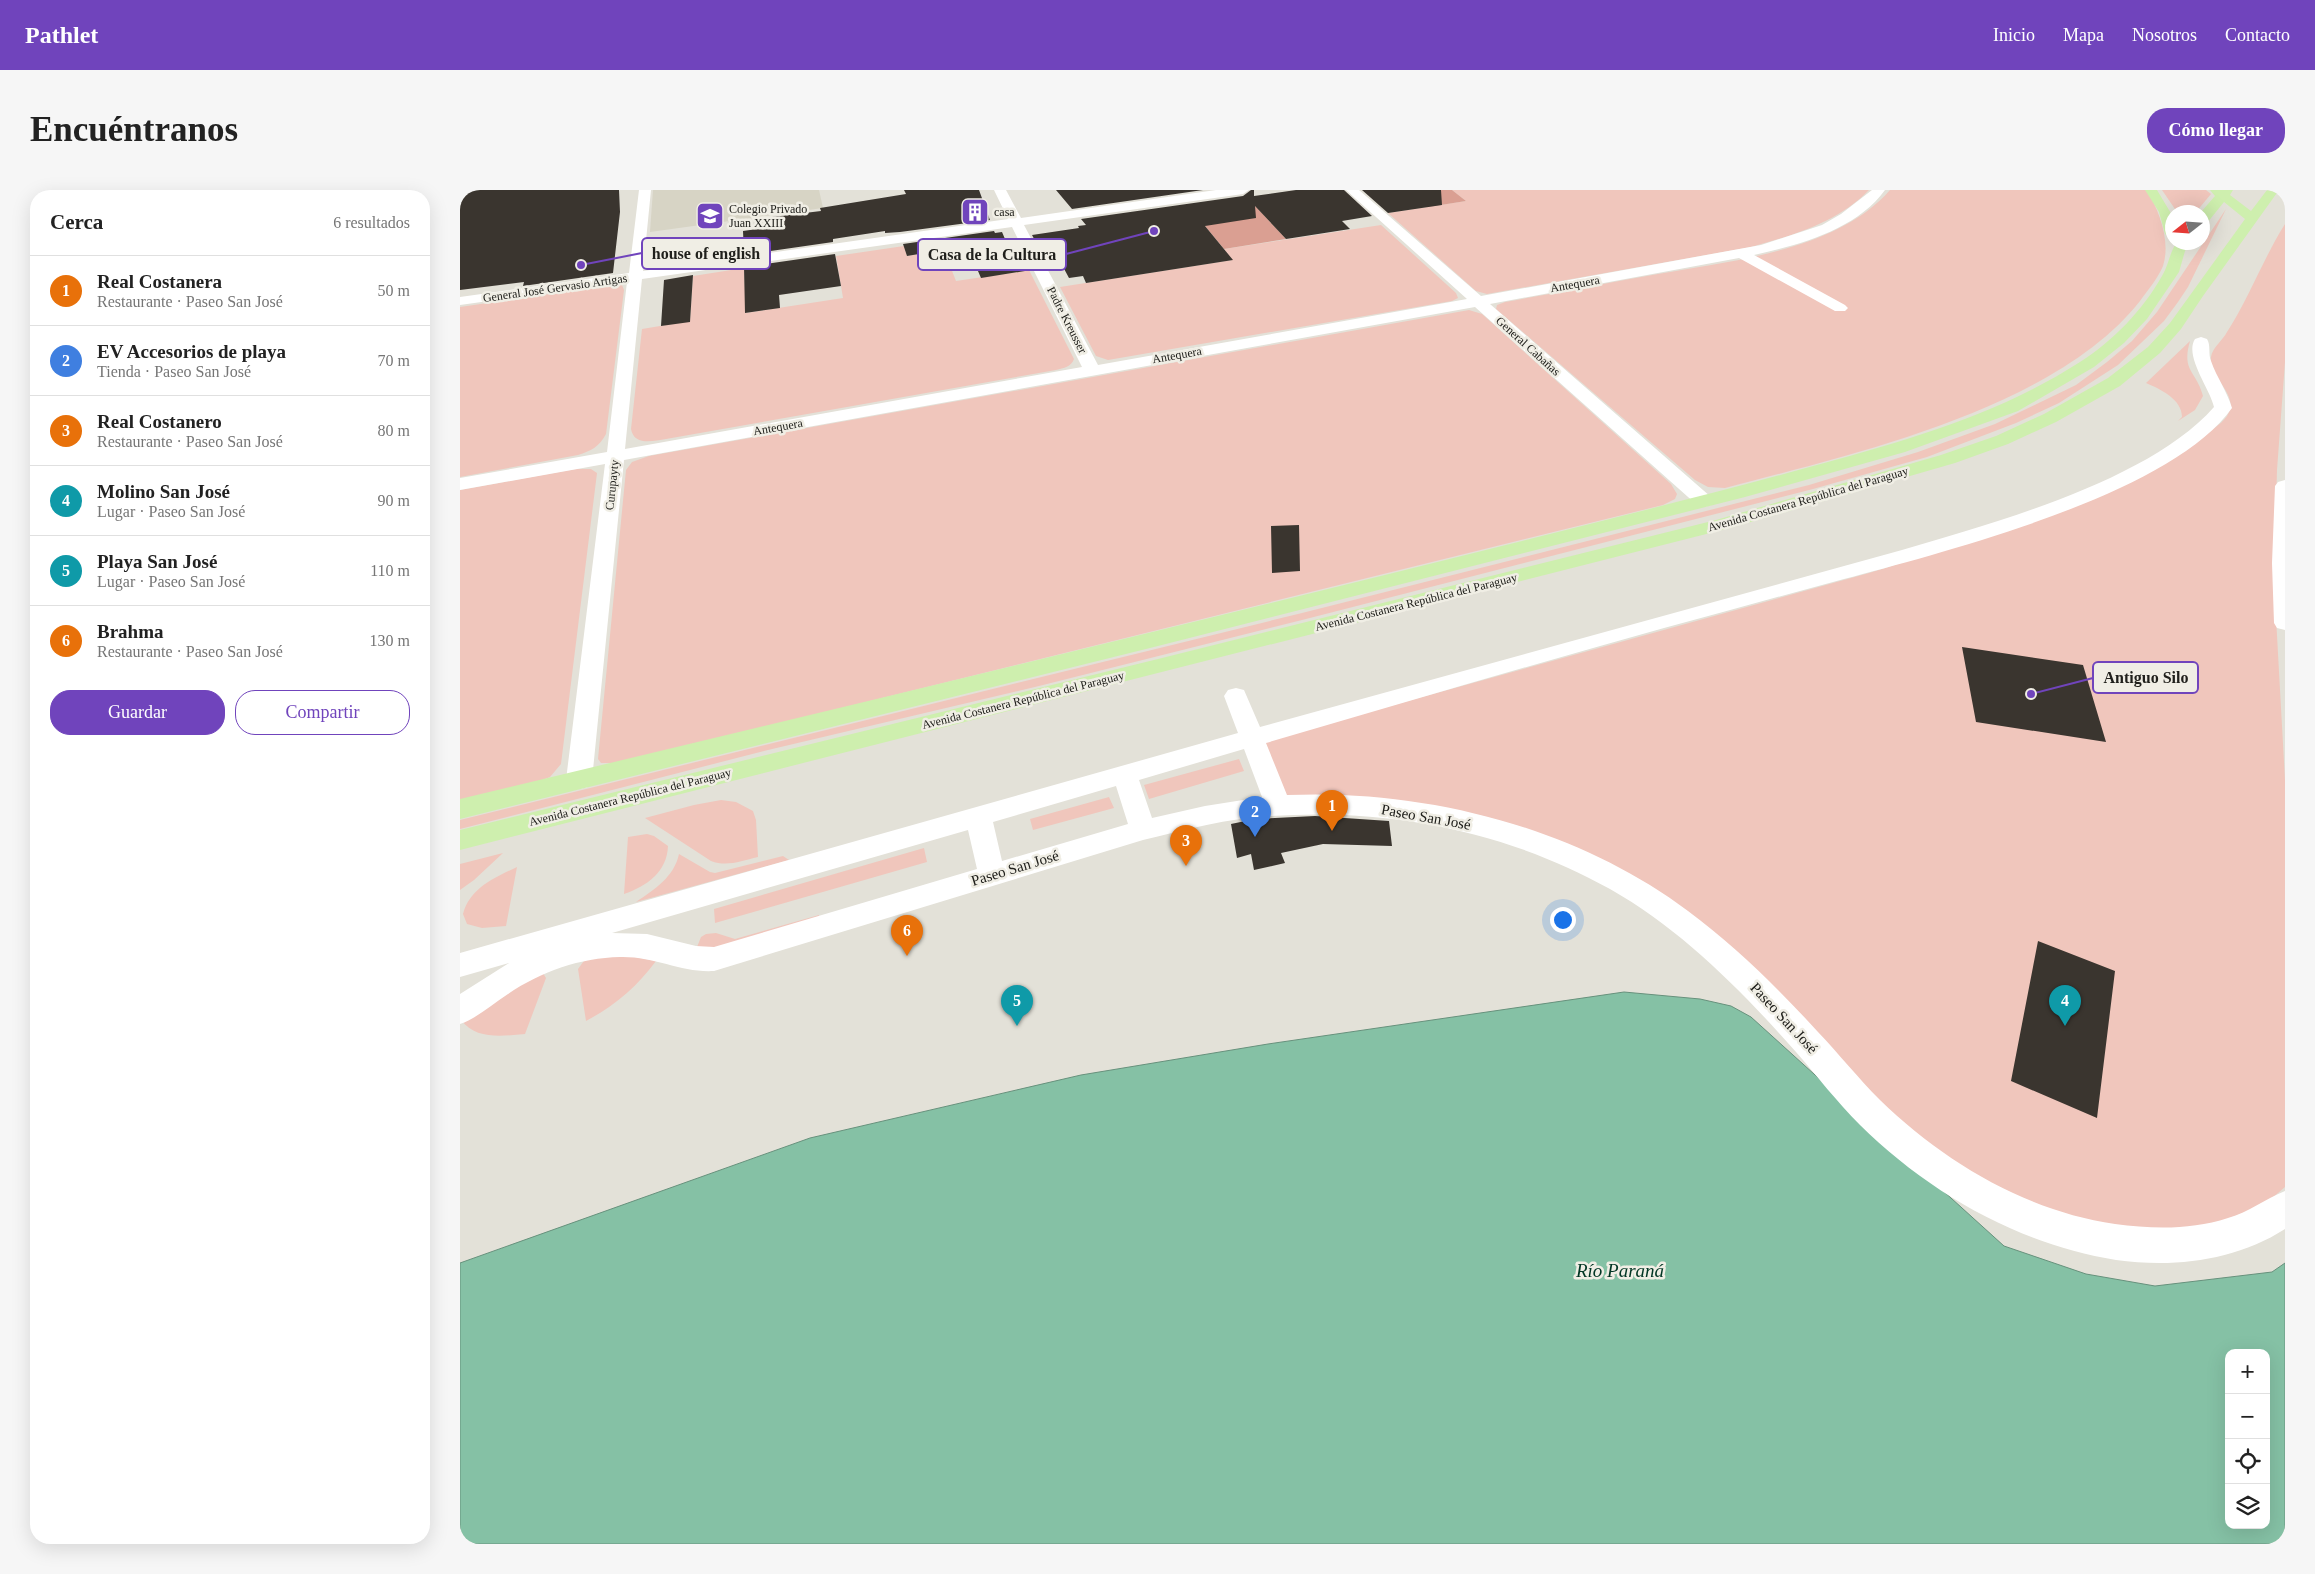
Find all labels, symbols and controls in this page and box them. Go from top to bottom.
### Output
text: Pathlet [25,22,98,48]
text: Inicio [1993,25,2035,45]
text: Mapa [2063,25,2104,45]
text: Nosotros [2132,25,2197,45]
text: Contacto [2225,25,2290,45]
button: Cómo llegar [2147,108,2285,153]
text: Encuéntranos [30,110,238,149]
building icon: casa [960,197,990,227]
school or university icon: Colegio Privado Juan XXIII [695,201,725,231]
place label: Colegio Privado Juan XXIII [729,202,807,230]
place label: casa [994,205,1015,219]
north arrow [2165,205,2210,250]
text: Cerca [50,210,103,234]
text: 6 resultados [333,214,410,231]
callout: house of english [642,238,770,269]
callout: Casa de la Cultura [918,239,1066,270]
text: house of english [652,245,760,263]
text: Casa de la Cultura [928,246,1056,263]
text: Real Costanera [97,271,222,292]
street label: General José Gervasio Artigas [482,271,628,305]
street label: Antequera [1549,273,1601,295]
text: 1 [62,282,70,299]
text: 50 m [378,282,410,299]
street label: Padre Kreusser [1044,284,1090,356]
text: Restaurante · Paseo San José [97,293,283,310]
street label: General Cabañas [1493,313,1563,379]
text: EV Accesorios de playa [97,341,286,362]
street label: Antequera [1151,344,1203,366]
text: 2 [62,352,70,369]
text: 70 m [378,352,410,369]
text: Tienda · Paseo San José [97,363,251,380]
text: Real Costanero [97,411,222,432]
street label: Antequera [752,416,804,438]
text: 3 [62,422,70,439]
text: 80 m [378,422,410,439]
text: Restaurante · Paseo San José [97,433,283,450]
street label: Curupayty [602,459,622,511]
street label: Avenida Costanera República del Paraguay [1706,464,1910,534]
text: Molino San José [97,481,230,502]
text: 4 [62,492,70,509]
text: 90 m [378,492,410,509]
text: Lugar · Paseo San José [97,503,245,520]
text: Playa San José [97,551,217,572]
text: 5 [62,562,70,579]
text: 110 m [370,562,410,579]
street label: Avenida Costanera República del Paraguay [1314,570,1518,634]
text: Lugar · Paseo San José [97,573,245,590]
text: Brahma [97,621,164,642]
text: 6 [62,632,70,649]
text: 130 m [370,632,410,649]
text: Restaurante · Paseo San José [97,643,283,660]
callout: Antiguo Silo [2093,662,2198,693]
street label: Avenida Costanera República del Paraguay [921,668,1125,732]
text: Antiguo Silo [2104,669,2188,687]
button: Guardar [50,690,225,735]
button: Compartir [235,690,410,735]
street label: Avenida Costanera República del Paraguay [528,765,732,829]
pin: 1 [1316,790,1348,831]
pin: 2 [1239,796,1271,837]
street label: Paseo San José [1380,801,1472,833]
pin: 3 [1170,825,1202,866]
street label: Paseo San José [969,847,1061,889]
your location [1550,907,1576,933]
pin: 6 [891,915,923,956]
street label: Paseo San José [1747,979,1821,1057]
pin: 5 [1001,985,1033,1026]
pin: 4 [2049,985,2081,1026]
water label: Río Paraná [1575,1260,1665,1281]
map controls [2225,1349,2270,1529]
button: + [2225,1349,2270,1394]
button: − [2225,1394,2270,1439]
button: locate [2225,1439,2270,1484]
button: layers [2225,1484,2270,1529]

